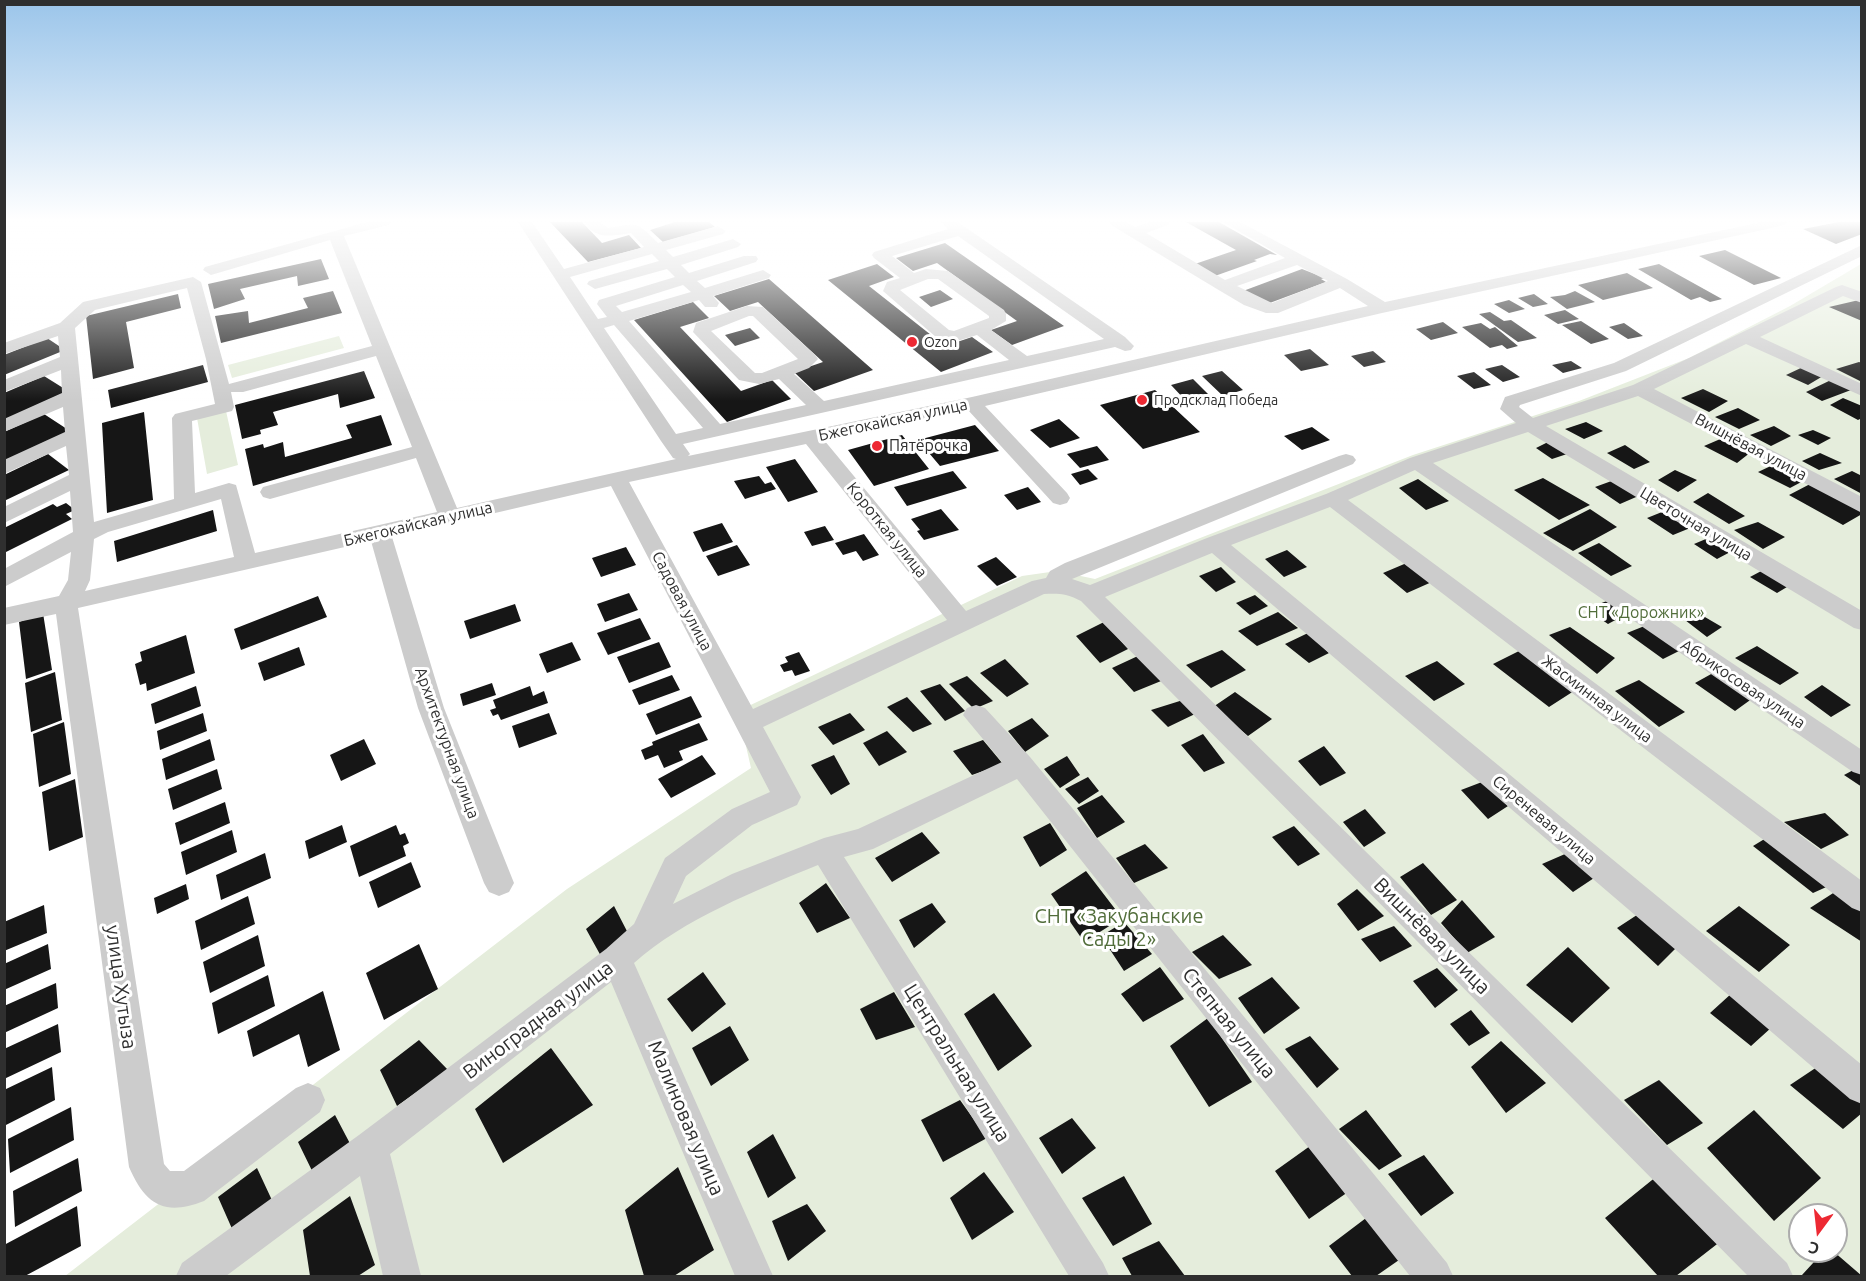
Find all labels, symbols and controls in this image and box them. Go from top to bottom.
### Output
place label: Ozon [924,334,957,350]
marker: Ozon [905,335,919,349]
place label: Продсклад Победа [1154,392,1278,408]
marker: Продсклад Победа [1135,393,1149,407]
street label: Бжегокайская улица [817,395,969,445]
street label: Вишнёвая улица [1692,409,1810,485]
place label: Пятёрочка [889,436,968,456]
marker: Пятёрочка [870,439,884,453]
street label: Короткая улица [843,478,931,582]
street label: Цветочная улица [1636,483,1756,565]
street label: Бжегокайская улица [342,498,494,550]
street label: Садовая улица [648,548,716,654]
park label: СНТ «Дорожник» [1578,603,1704,623]
street label: Абрикосовая улица [1677,635,1809,733]
street label: Жасминная улица [1538,651,1656,747]
street label: Архитектурная улица [411,665,483,821]
street label: Сиреневая улица [1489,771,1599,869]
street label: Вишнёвая улица [1369,873,1495,999]
park label: СНТ «Закубанские Сады 2» [1035,904,1203,951]
street label: улица Хутыза [100,923,142,1051]
street label: Виноградная улица [458,956,618,1084]
street label: Степная улица [1177,963,1281,1083]
street label: Центральная улица [899,980,1015,1146]
street label: Малиновая улица [643,1037,729,1199]
north arrow [1788,1203,1848,1263]
text: С [1807,1238,1821,1258]

